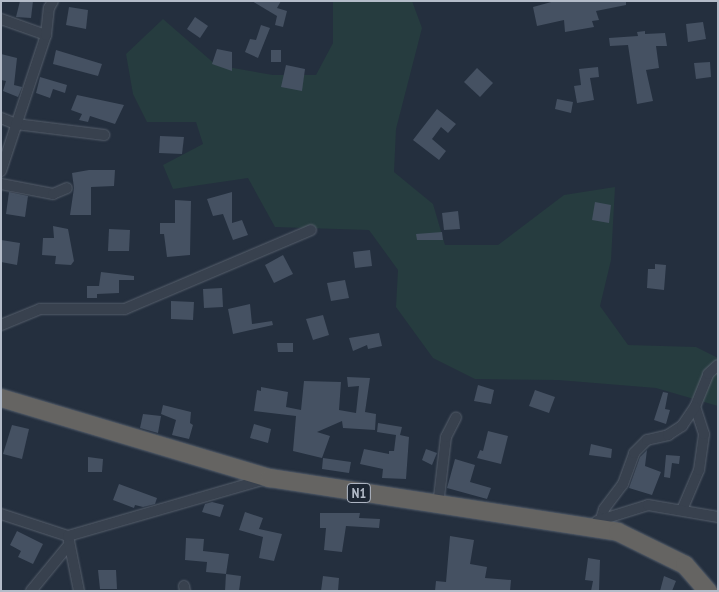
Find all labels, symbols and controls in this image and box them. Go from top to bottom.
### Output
road number: N1 [346,482,372,504]

